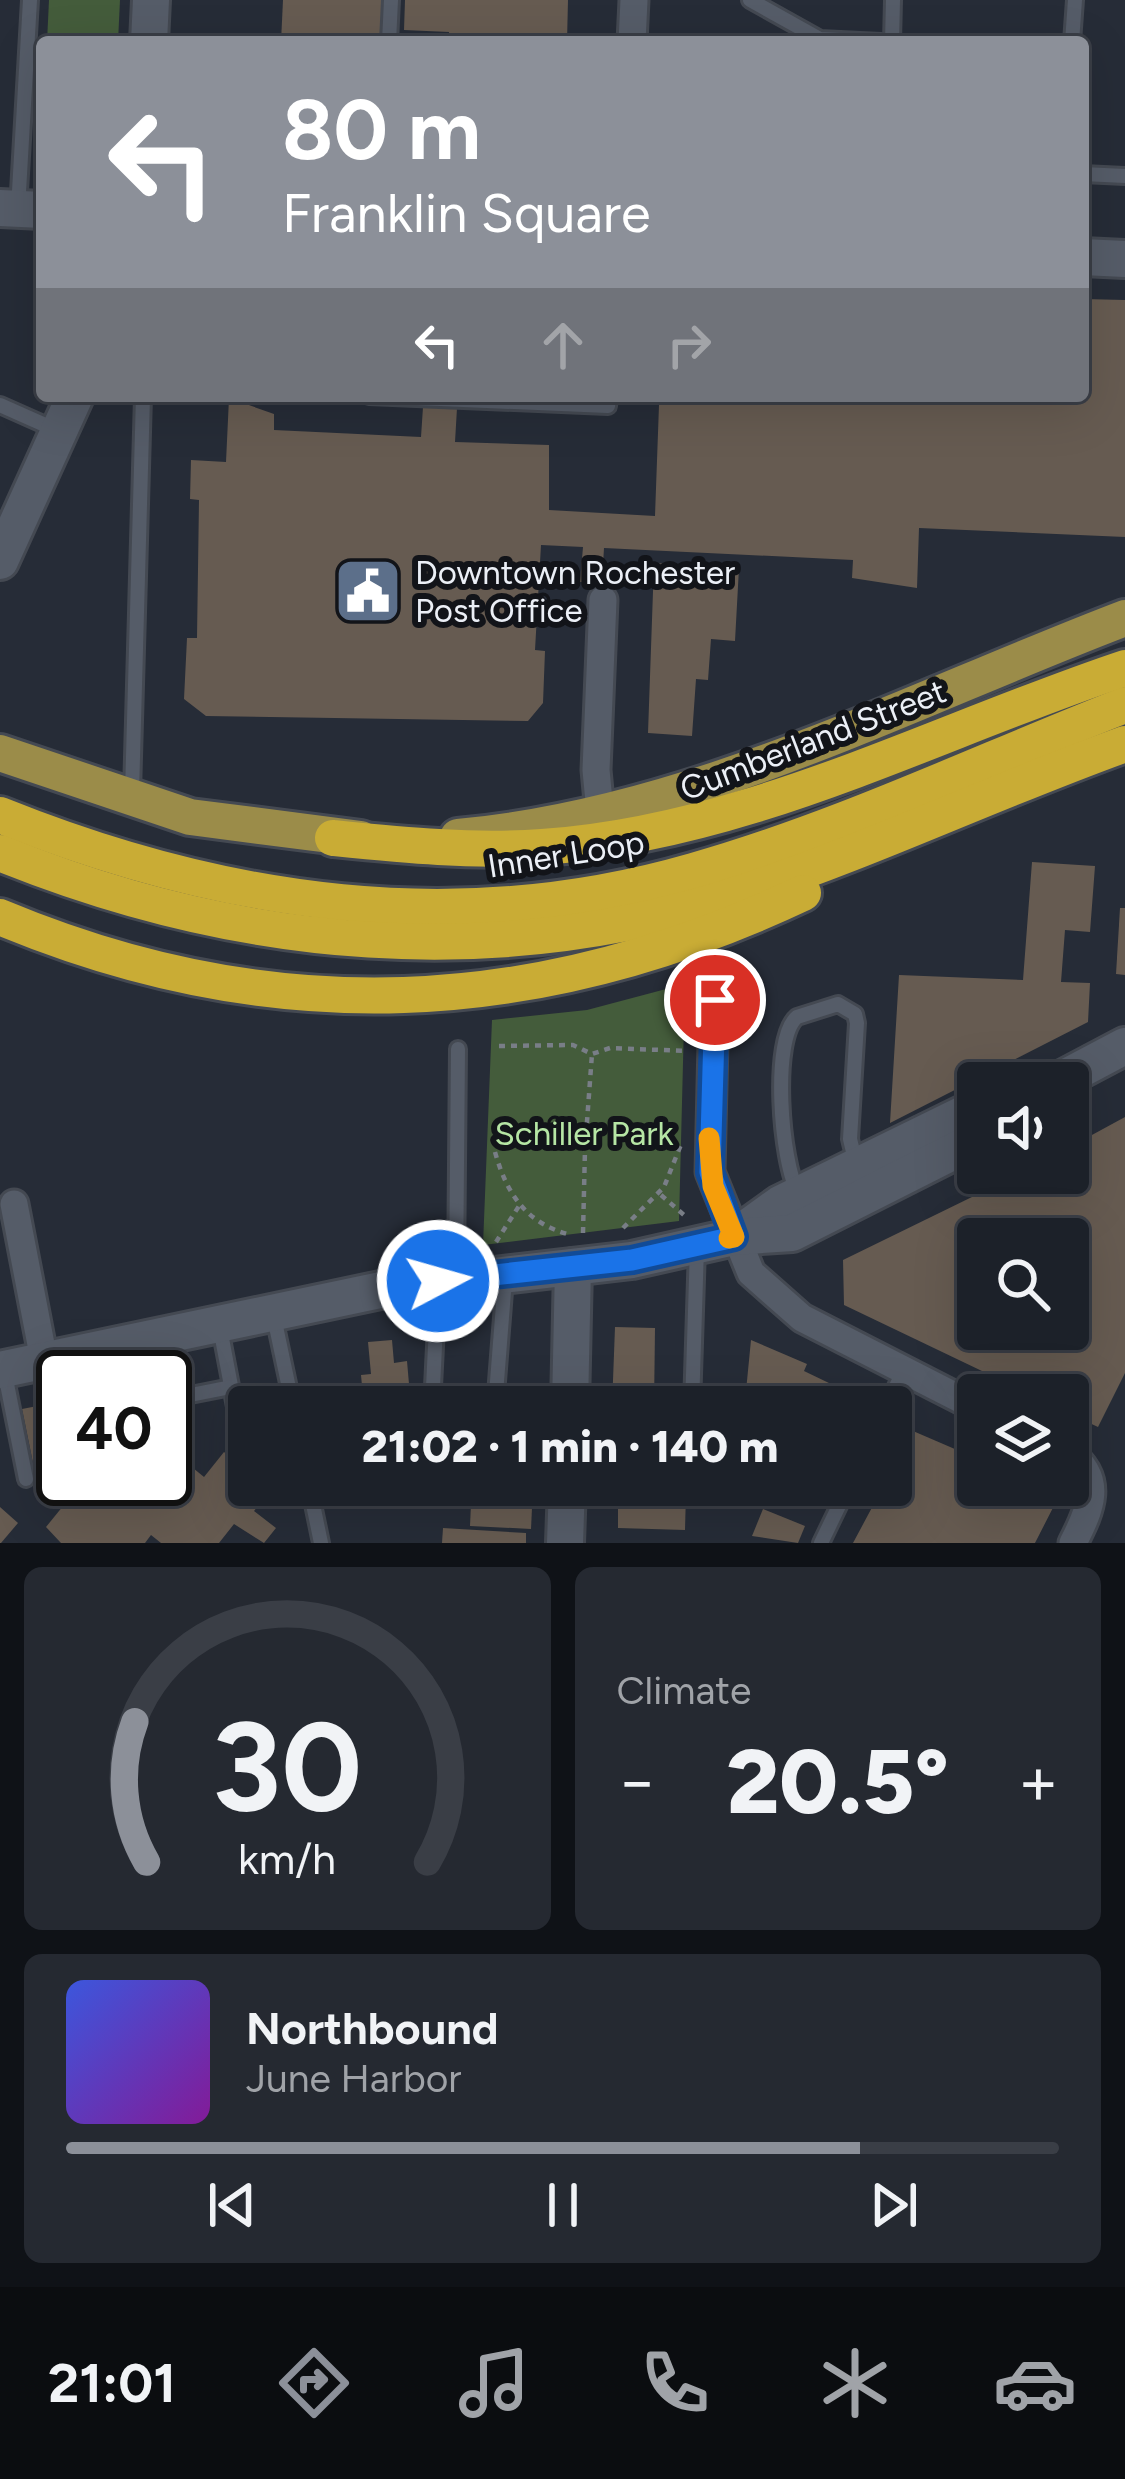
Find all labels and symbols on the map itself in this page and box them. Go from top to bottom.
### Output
place label: Downtown Rochester Post Office [415,553,735,630]
public building icon: Downtown Rochester Post Office [333,556,403,626]
street label: Cumberland Street [675,671,951,809]
street label: Inner Loop [485,822,647,886]
pin [664,949,766,1051]
park label: Schiller Park [495,1114,673,1153]
position arrow [375,1218,501,1344]
speed limit sign: 40 [36,1350,192,1506]

